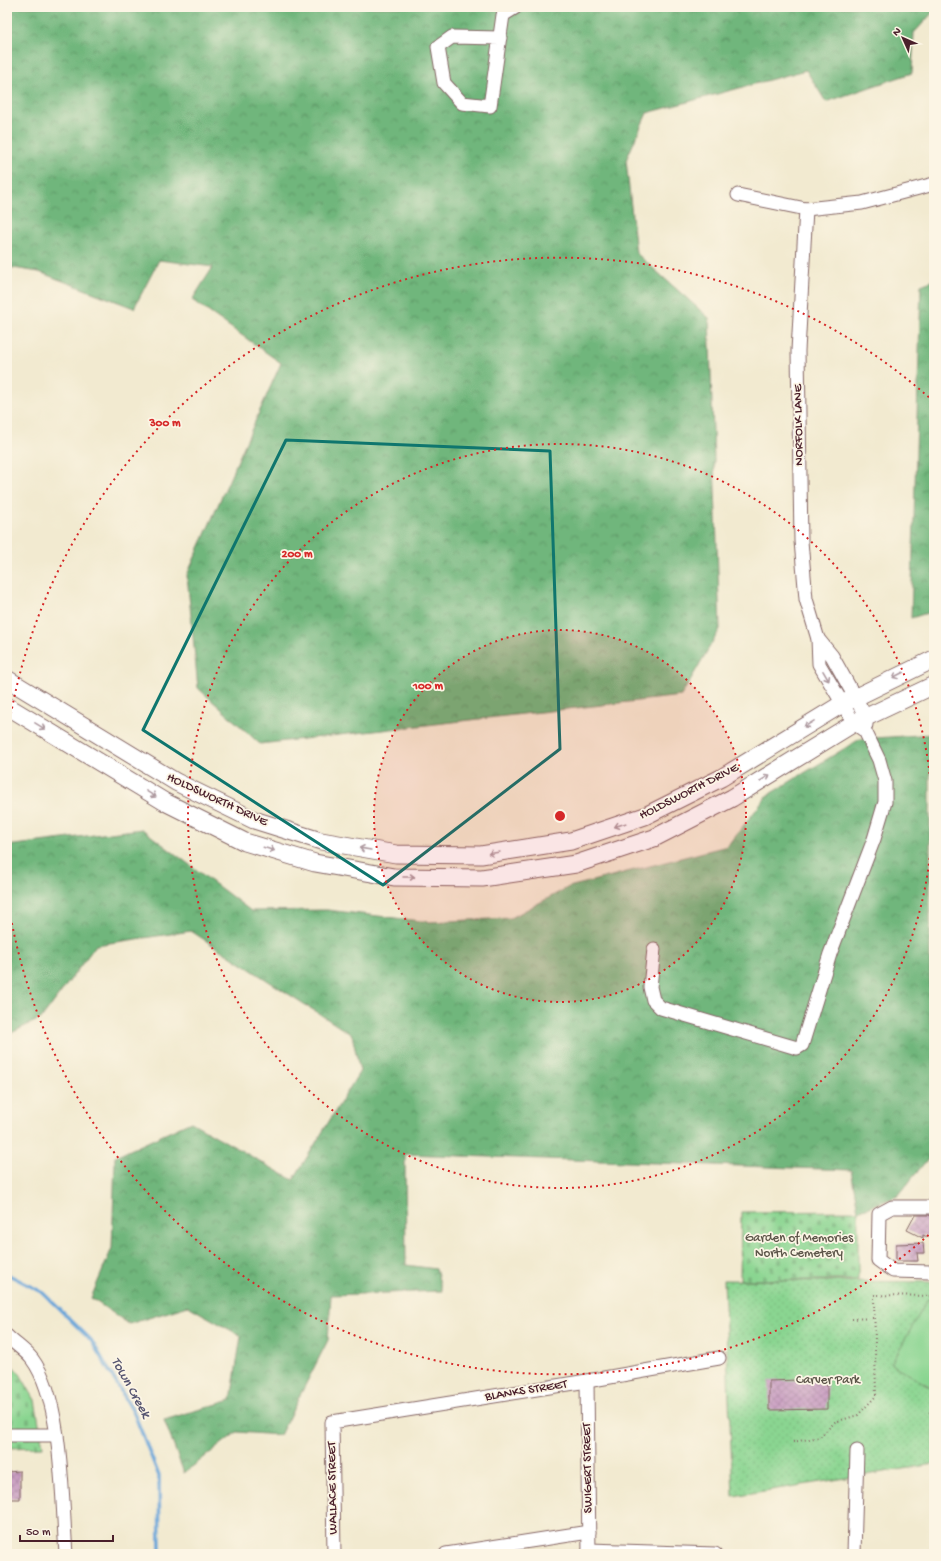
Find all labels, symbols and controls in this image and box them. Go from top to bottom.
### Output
north arrow [883,18,923,58]
text: N [891,26,904,39]
street label: NORFOLK LANE [791,383,807,466]
text: 300 m [148,417,181,431]
text: 200 m [282,548,313,562]
one-way arrow [823,670,831,682]
one-way arrow [893,672,905,679]
text: 100 m [412,680,443,694]
one-way arrow [804,720,815,728]
one-way arrow [34,723,46,731]
street label: HOLDSWORTH DRIVE [637,760,742,824]
street label: HOLDSWORTH DRIVE [164,770,271,830]
one-way arrow [759,773,771,781]
one-way arrow [145,791,157,799]
centre of rings [553,809,567,823]
one-way arrow [615,821,627,829]
one-way arrow [358,844,371,852]
one-way arrow [262,846,275,853]
one-way arrow [488,849,501,857]
one-way arrow [402,874,415,881]
park label: Garden of Memories North Cemetery [745,1231,854,1261]
water label: Town Creek [106,1355,154,1423]
park label: Carver Park [796,1373,861,1388]
street label: BLANKS STREET [483,1377,569,1405]
street label: SWIGERT STREET [580,1422,596,1513]
street label: WALLACE STREET [325,1440,341,1535]
scale bar [20,1517,113,1543]
text: 50 m [26,1526,51,1540]

